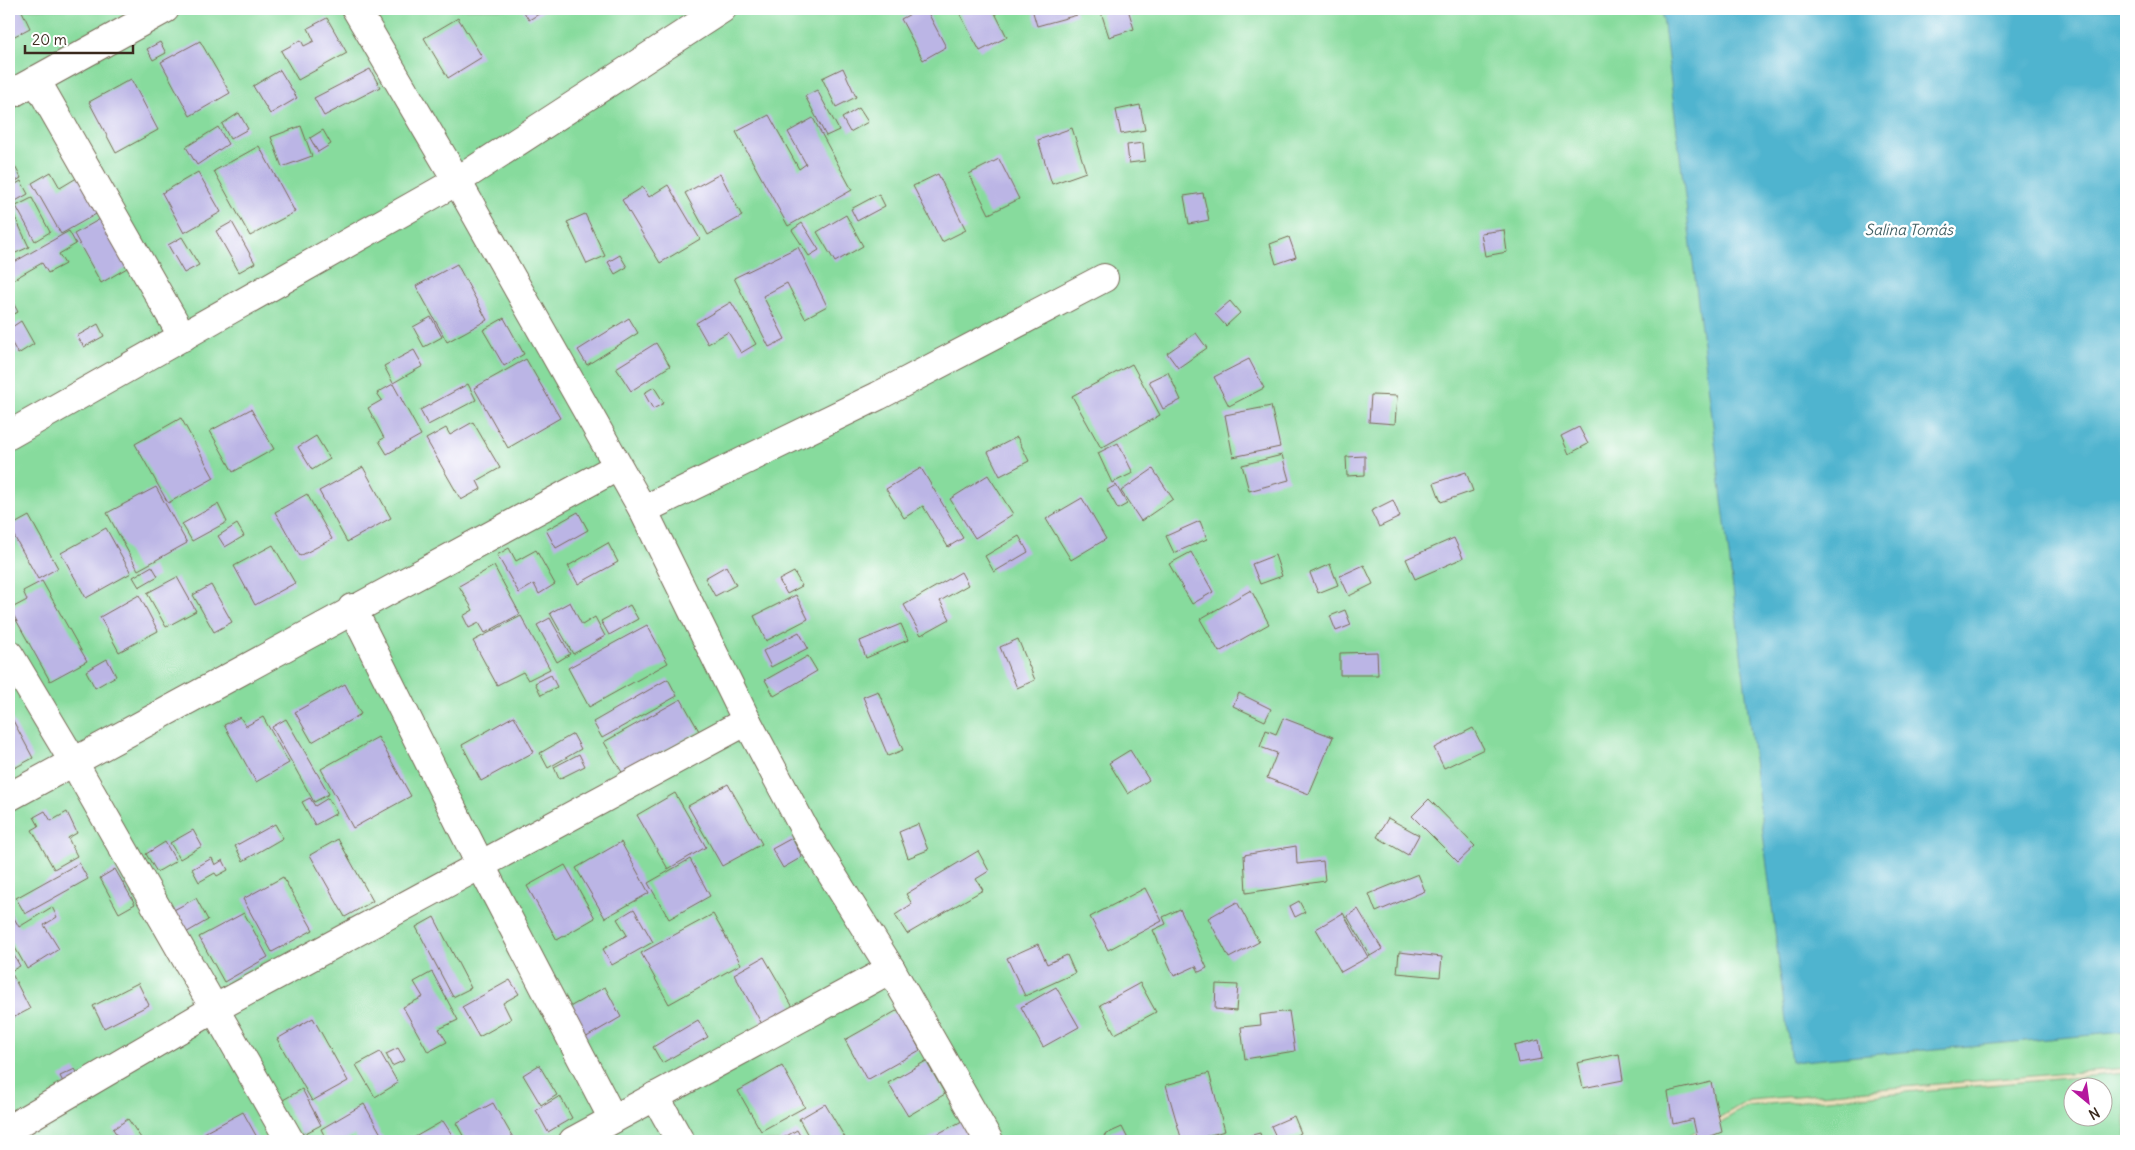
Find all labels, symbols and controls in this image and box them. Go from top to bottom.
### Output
scale bar [25,22,132,54]
text: 20 m [32,30,67,49]
water label: Salina Tomás [1865,220,1954,239]
north arrow [2062,1078,2112,1128]
text: N [2086,1103,2103,1124]

